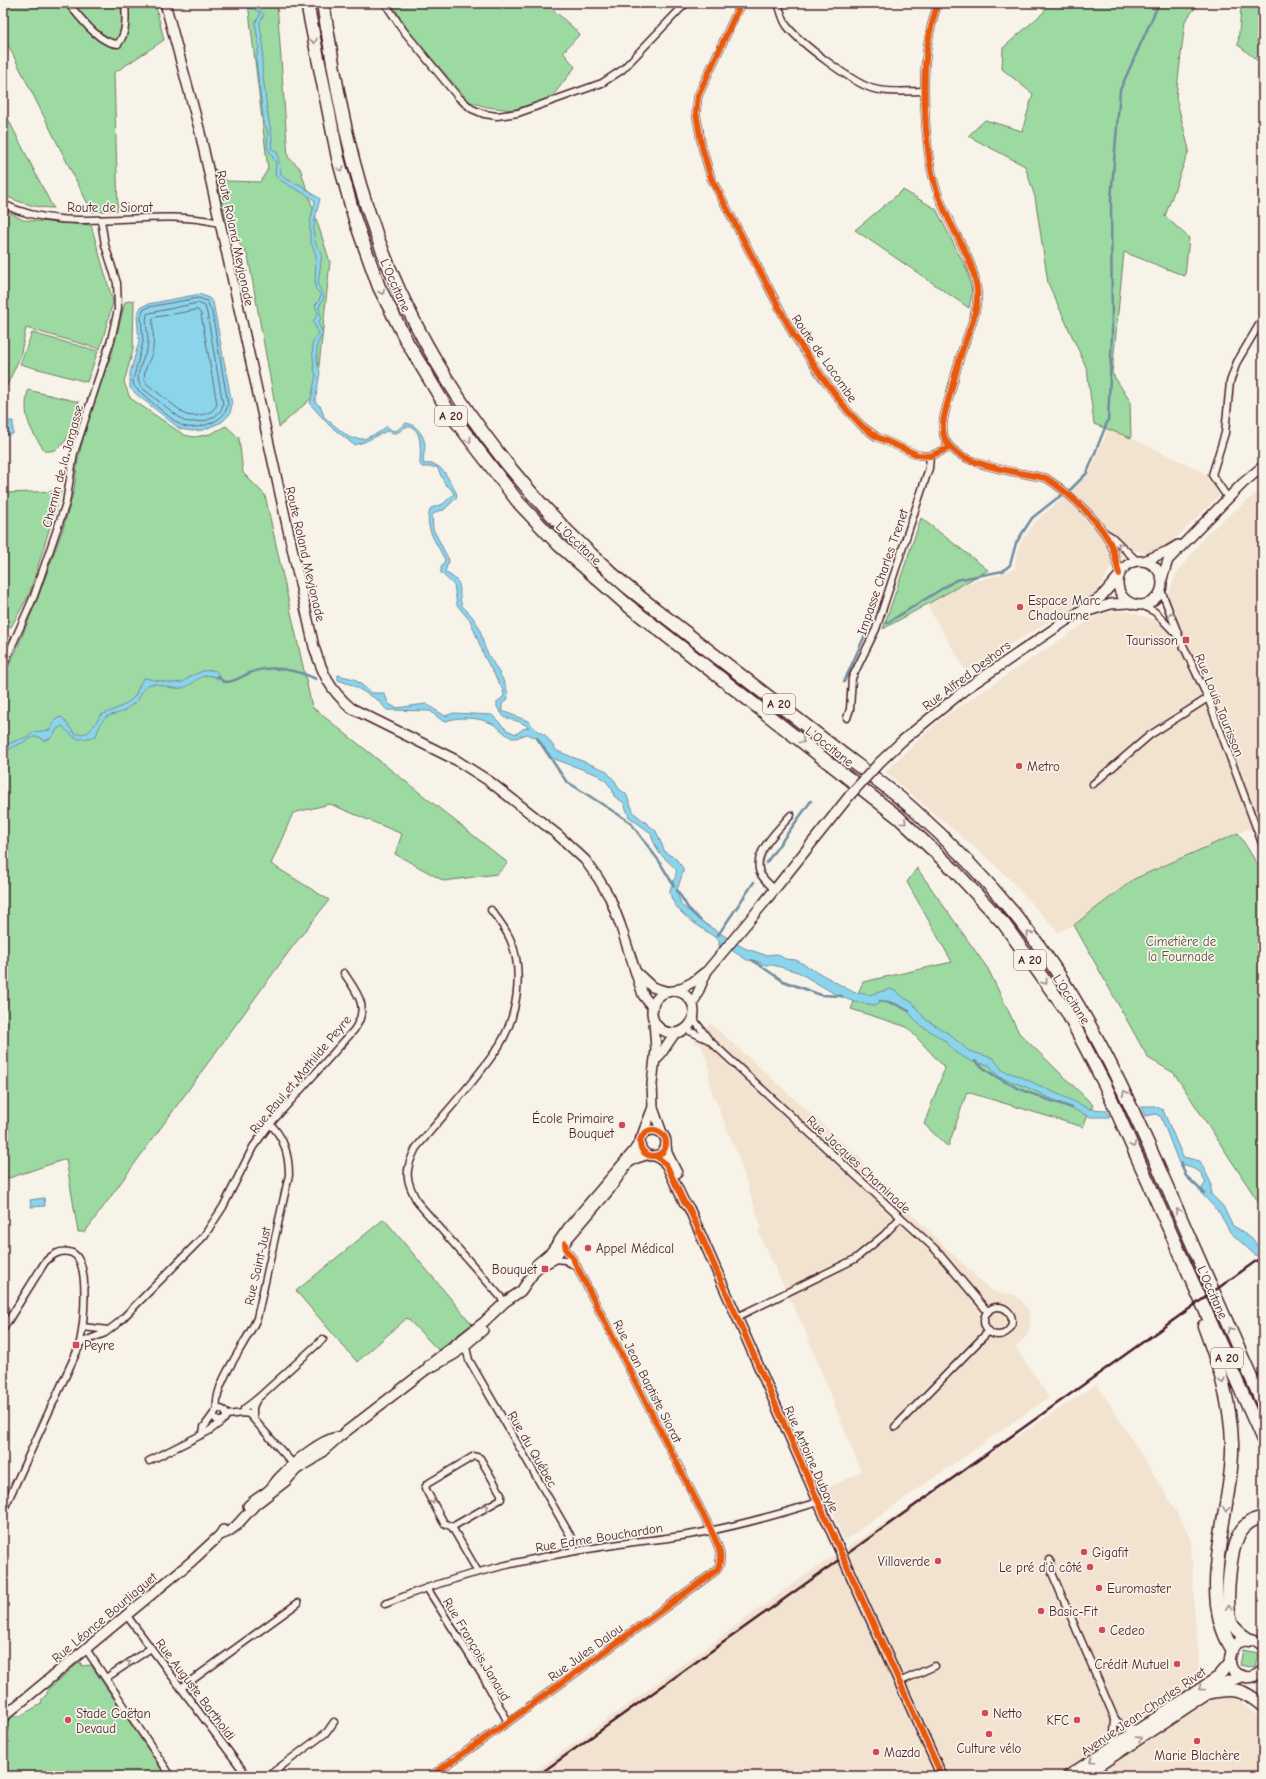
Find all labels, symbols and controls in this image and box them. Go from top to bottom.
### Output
one-way arrow [310,38,318,44]
one-way arrow [336,165,344,172]
street label: Route Roland Meyjonade [214,169,257,308]
street label: Route de Siorat [67,200,154,215]
street label: L'Occitane [377,256,414,315]
one-way arrow [377,288,384,295]
street label: Route de Lacombe [789,312,861,405]
street label: Chemin de la Jargasse [39,403,86,529]
road number: A 20 [435,406,467,426]
one-way arrow [464,435,471,442]
street label: Route Roland Meyjonade [283,485,328,624]
street label: Impasse Charles Trenet [854,506,912,637]
street label: L'Occitane [553,519,605,568]
one-way arrow [1117,542,1125,550]
place label: Espace Marc Chadourne [1028,593,1101,623]
marker: Espace Marc Chadourne [1015,602,1025,612]
one-way arrow [1168,612,1176,620]
place label: Taurisson [1126,633,1178,648]
marker: Taurisson [1181,635,1191,645]
street label: Rue Alfred Deshors [919,637,1013,713]
street label: Rue Louis Taurisson [1192,652,1247,759]
road number: A 20 [763,694,795,714]
street label: L'Occitane [803,723,857,770]
one-way arrow [797,737,804,744]
place label: Metro [1027,759,1060,774]
marker: Metro [1014,761,1024,771]
one-way arrow [899,817,906,824]
one-way arrow [1027,931,1034,938]
park label: Cimetière de la Fournade [1146,934,1217,964]
road number: A 20 [1014,950,1046,970]
street label: L'Occitane [1050,971,1094,1028]
one-way arrow [1040,977,1047,984]
street label: Rue Paul et Mathilde Peyre [247,1012,354,1136]
one-way arrow [1122,1089,1130,1097]
place label: École Primaire Bouquet [532,1110,615,1141]
street label: Rue Jacques Chaminade [804,1112,914,1217]
marker: École Primaire Bouquet [617,1120,627,1130]
one-way arrow [1128,1141,1136,1149]
one-way arrow [1175,1208,1183,1216]
street label: Rue Saint-Just [241,1224,274,1307]
place label: Appel Médical [596,1241,674,1256]
marker: Appel Médical [583,1243,593,1253]
place label: Bouquet [492,1262,538,1277]
street label: L'Occitane [1194,1263,1231,1322]
marker: Bouquet [540,1264,550,1274]
street label: Rue Jean Baptiste Siorat [610,1317,686,1446]
one-way arrow [1227,1327,1235,1334]
place label: Peyre [84,1338,115,1353]
marker: Peyre [71,1340,81,1350]
road number: A 20 [1211,1348,1243,1368]
one-way arrow [1217,1377,1226,1384]
street label: Rue Antoine Dubayle [781,1404,842,1515]
street label: Rue du Québec [505,1409,560,1490]
one-way arrow [427,1497,435,1504]
one-way arrow [482,1505,489,1512]
one-way arrow [1222,1506,1231,1512]
street label: Rue Edme Bouchardon [534,1520,664,1555]
place label: Gigafit [1092,1545,1129,1560]
marker: Gigafit [1079,1547,1089,1557]
place label: Villaverde [878,1554,930,1569]
marker: Villaverde [933,1556,943,1566]
place label: Le pré d'à côté [999,1560,1082,1575]
marker: Le pré d'à côté [1085,1562,1095,1572]
street label: Rue Léonce Bourliaguet [49,1568,161,1666]
place label: Euromaster [1107,1581,1172,1596]
marker: Euromaster [1094,1583,1104,1593]
street label: Rue François Janaud [440,1595,513,1703]
place label: Basic-Fit [1049,1604,1099,1619]
one-way arrow [1225,1604,1234,1610]
marker: Basic-Fit [1036,1606,1046,1616]
street label: Rue Jules Dalou [545,1620,625,1684]
place label: Cedeo [1110,1623,1145,1638]
marker: Cedeo [1097,1625,1107,1635]
street label: Rue Auguste Bartholdi [153,1636,239,1743]
place label: Crédit Mutuel [1095,1657,1169,1672]
marker: Crédit Mutuel [1172,1659,1182,1669]
one-way arrow [124,1661,131,1668]
street label: Avenue Jean-Charles Rivet [1078,1663,1210,1759]
one-way arrow [1198,1683,1205,1690]
place label: Stade Gaëtan Devaud [76,1706,151,1736]
place label: Netto [993,1706,1022,1721]
marker: Netto [980,1708,990,1718]
place label: KFC [1047,1713,1069,1728]
marker: Stade Gaëtan Devaud [63,1715,73,1725]
marker: KFC [1072,1715,1082,1725]
marker: Culture vélo [984,1729,994,1739]
one-way arrow [1135,1736,1142,1744]
marker: Marie Blachère [1192,1736,1202,1746]
place label: Culture vélo [956,1741,1022,1756]
place label: Mazda [884,1745,921,1760]
marker: Mazda [871,1747,881,1757]
place label: Marie Blachère [1154,1748,1240,1763]
one-way arrow [1089,1755,1096,1763]

